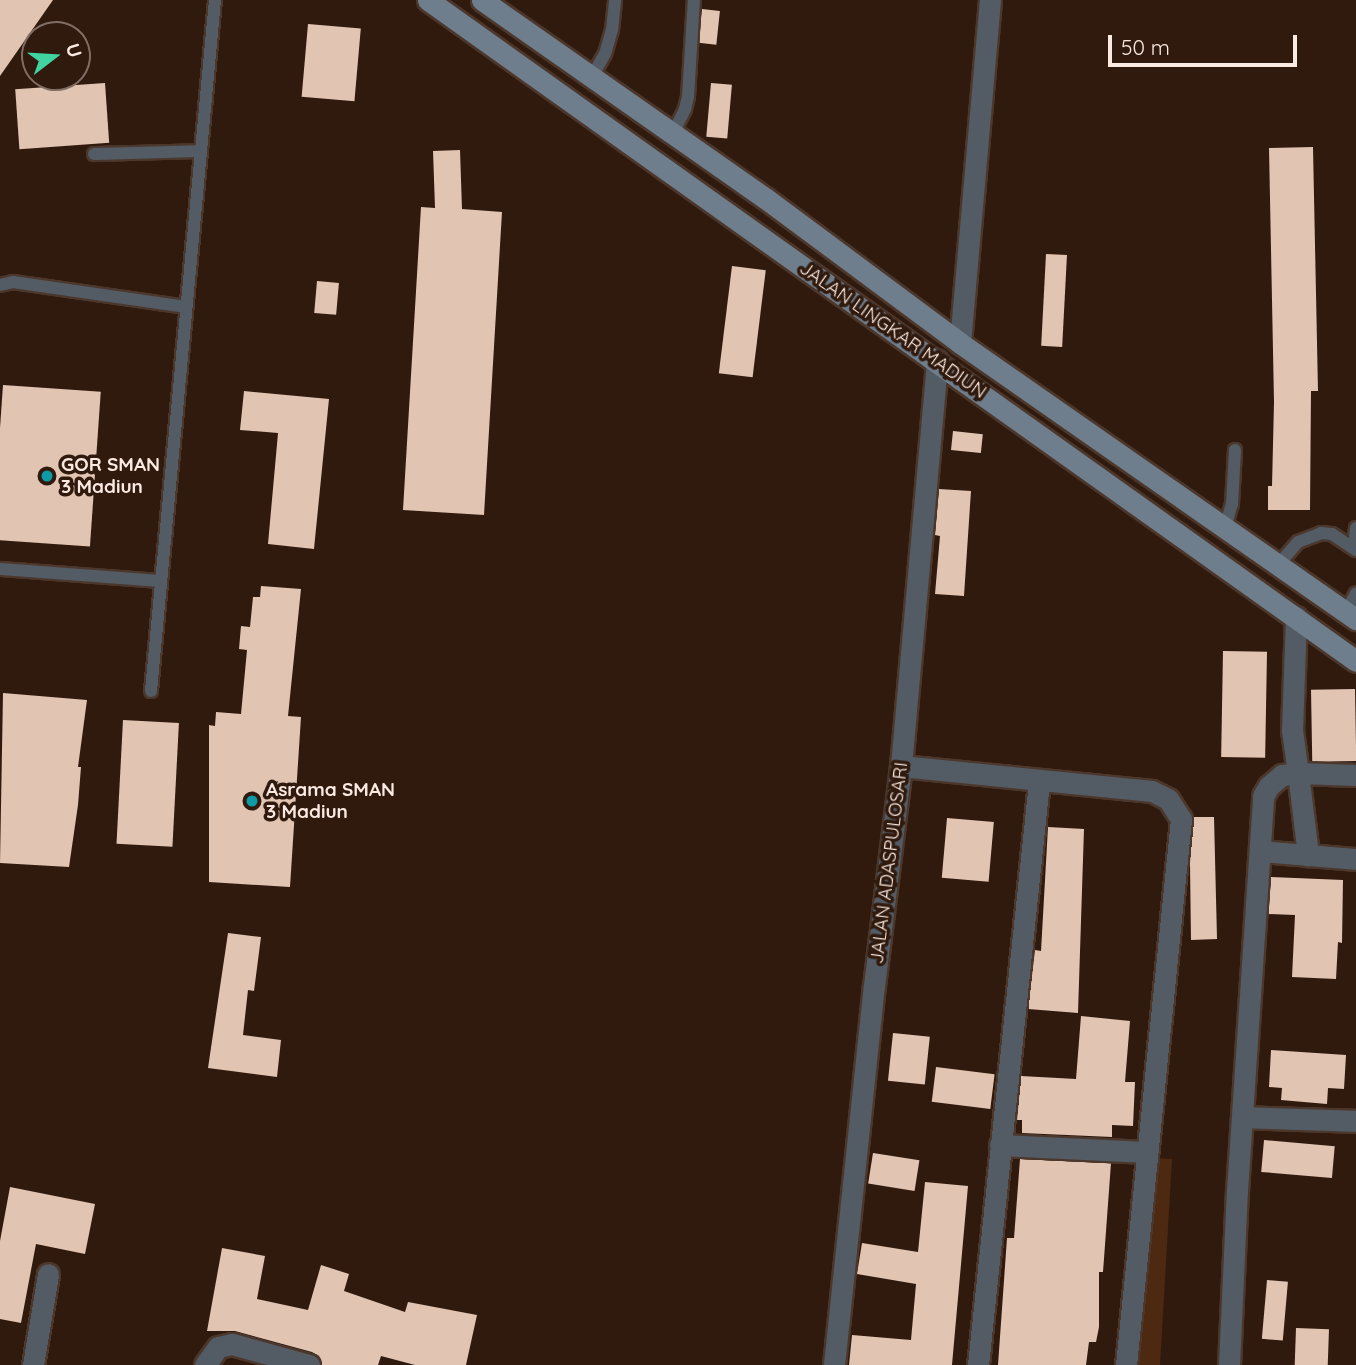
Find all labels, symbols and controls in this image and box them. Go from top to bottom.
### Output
north arrow [21,21,91,91]
scale bar [1111,21,1300,65]
text: 50 m [1121,34,1170,60]
text: U [61,41,88,60]
street label: JALAN LINGKAR MADIUN [795,257,991,403]
place label: GOR SMAN 3 Madiun [61,454,160,498]
marker: GOR SMAN 3 Madiun [39,468,55,484]
street label: JALAN ADASPULOSARI [865,761,913,965]
place label: Asrama SMAN 3 Madiun [266,779,395,823]
marker: Asrama SMAN 3 Madiun [244,793,260,809]

